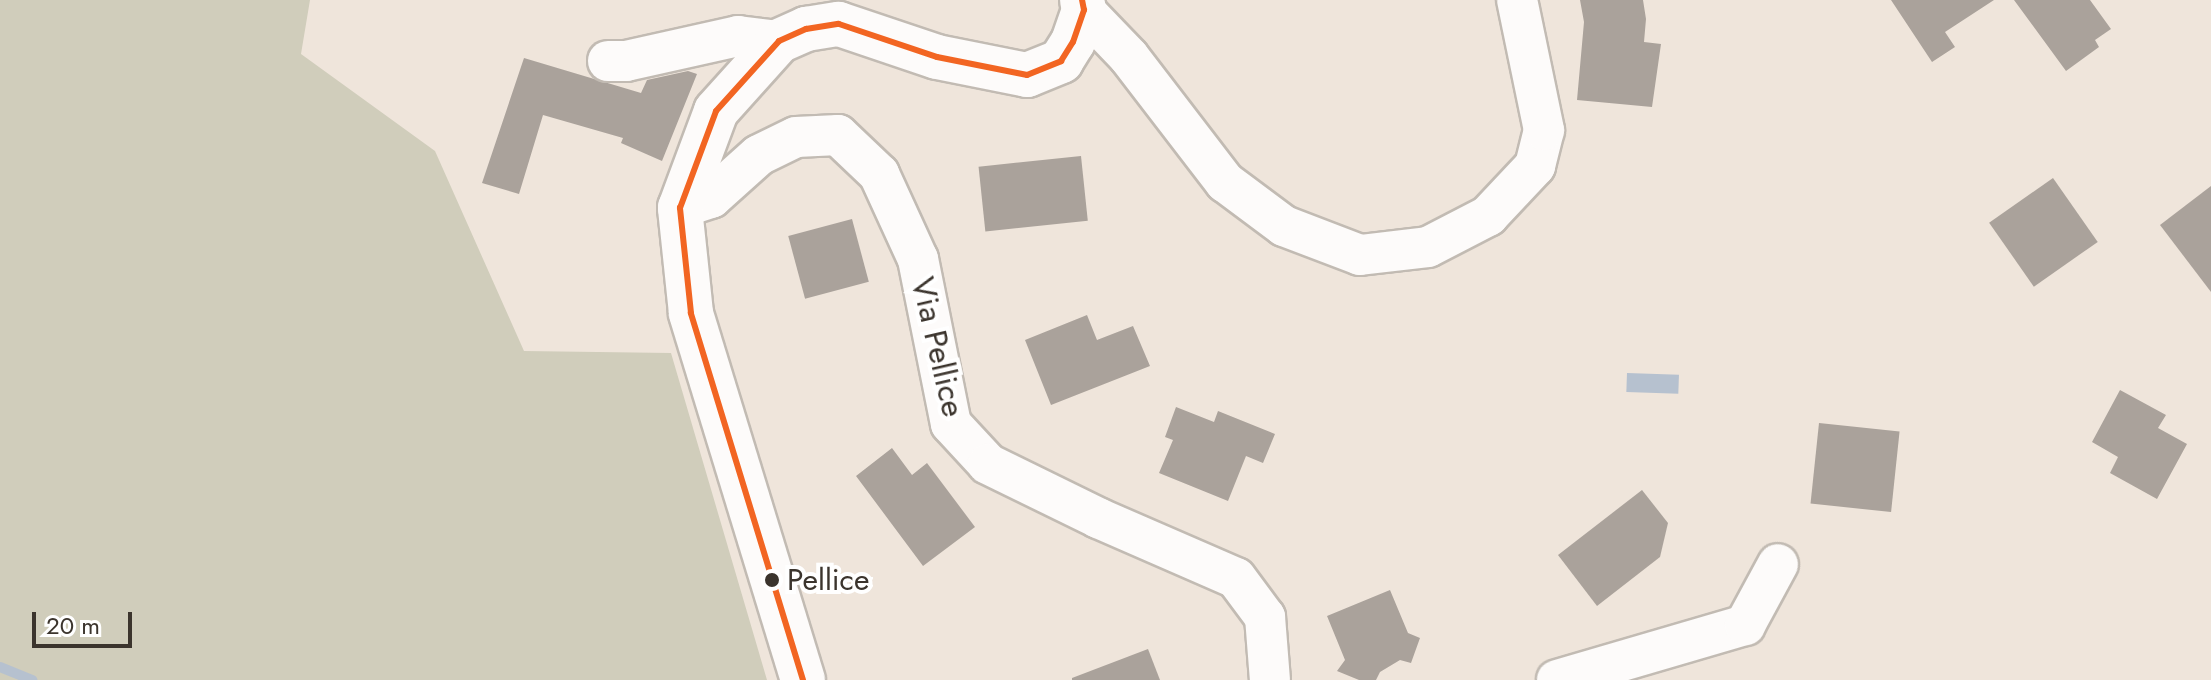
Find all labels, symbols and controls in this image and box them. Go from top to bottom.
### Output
street label: Via Pellice [903,273,973,421]
place label: Pellice [787,562,869,598]
marker: Pellice [764,572,780,588]
scale bar [36,596,136,646]
text: 20 m [46,608,100,643]

